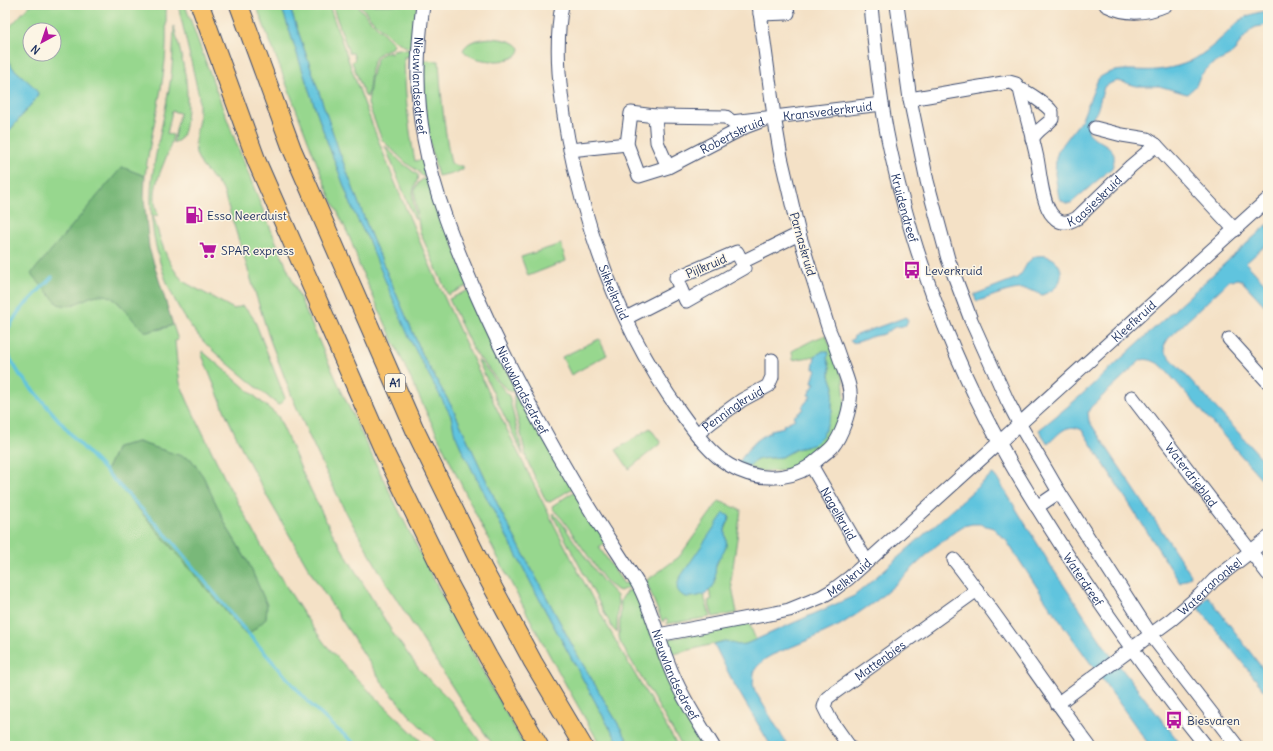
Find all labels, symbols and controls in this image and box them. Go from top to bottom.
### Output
north arrow [22,22,62,62]
street label: Nieuwlandsedreef [410,36,431,137]
text: N [28,42,43,57]
street label: Kransvederkruid [782,98,873,123]
street label: Robertskruid [697,113,766,157]
street label: Kruidendreef [888,172,922,245]
street label: Kaasjeskruid [1065,172,1124,229]
fuel station icon: Esso Neerduist [184,205,204,225]
place label: Esso Neerduist [207,208,287,223]
street label: Parnaskruid [787,210,819,278]
supermarket icon: SPAR express [198,240,218,260]
place label: SPAR express [221,243,294,258]
street label: Pijlkruid [683,251,729,281]
bus stop icon: Leverkruid [902,260,922,280]
street label: Sikkelkruid [596,262,633,322]
place label: Leverkruid [925,263,983,278]
street label: Kleefkruid [1108,297,1159,345]
street label: Nieuwlandsedreef [493,343,552,438]
road number: A1 [385,374,405,392]
street label: Penningkruid [699,382,766,435]
street label: Waterdrieblad [1162,440,1221,510]
street label: Nagelkruid [818,484,860,543]
street label: Waterdreef [1060,550,1107,609]
street label: Waterranonkel [1175,554,1244,618]
street label: Melkkruid [824,555,874,600]
street label: Nieuwlandsedreef [649,627,703,723]
street label: Mattenbies [851,637,908,683]
bus stop icon: Biesvaren [1164,710,1184,730]
place label: Biesvaren [1187,713,1240,728]

